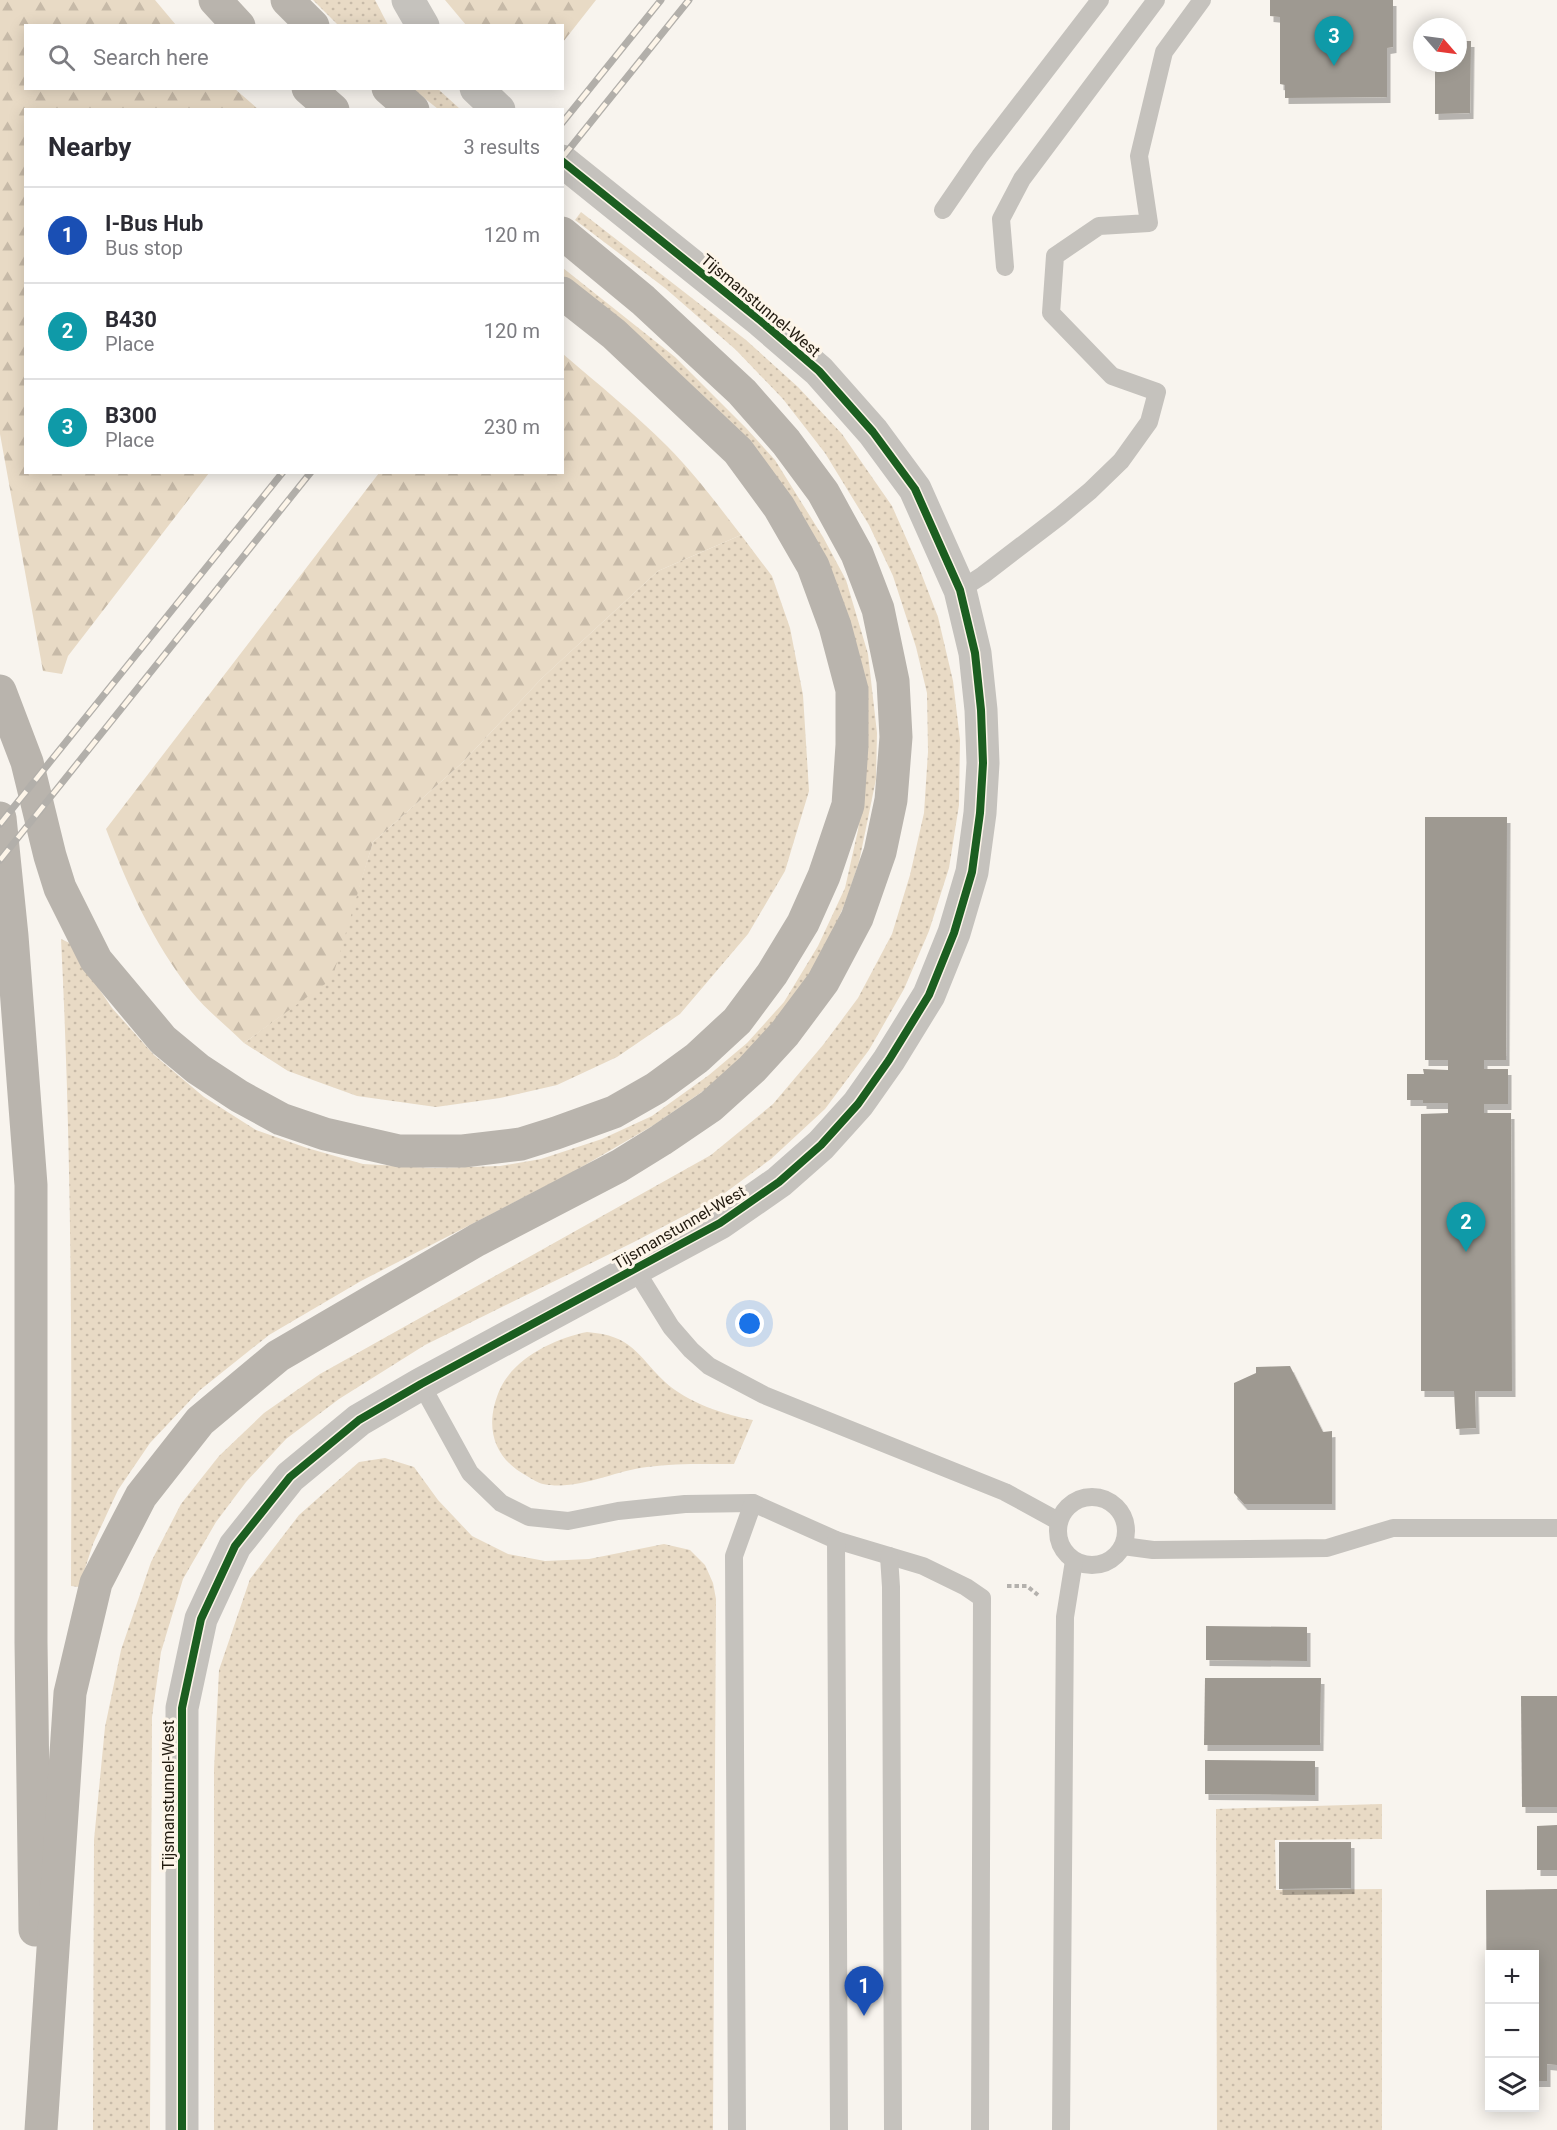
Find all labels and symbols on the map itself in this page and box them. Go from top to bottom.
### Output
pin: 3 [1314,16,1354,66]
north arrow [1413,18,1467,72]
street label: Tijsmanstunnel-West [697,250,824,361]
street label: Tijsmanstunnel-West [610,1182,749,1273]
pin: 2 [1446,1202,1486,1252]
your location [735,1309,764,1338]
street label: Tijsmanstunnel-West [159,1720,178,1870]
pin: 1 [844,1966,884,2016]

